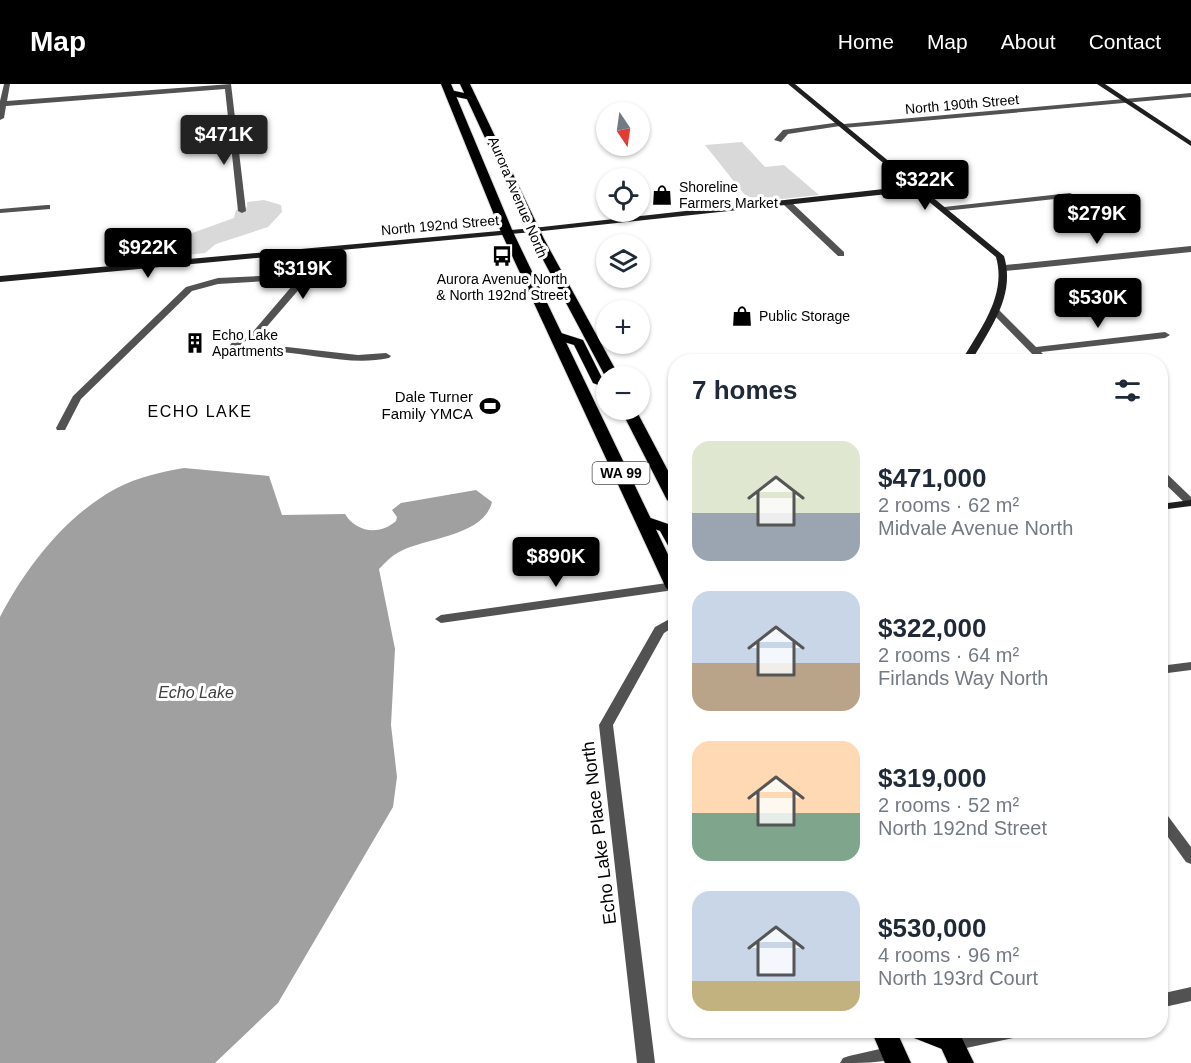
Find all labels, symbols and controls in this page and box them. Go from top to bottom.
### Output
text: Map [30,26,86,57]
text: Home [838,30,894,53]
text: Map [927,30,968,53]
text: About [1001,30,1056,53]
text: Contact [1089,30,1161,53]
street label: North 190th Street [904,91,1020,117]
north arrow [596,102,650,156]
map controls [596,102,650,420]
pin: $471K [182,115,266,166]
text: $471K [195,123,253,145]
street label: Aurora Avenue North [485,134,551,260]
pin: $322K [883,160,967,211]
button: locate [596,168,650,222]
text: $322K [896,168,954,190]
place label: Shoreline Farmers Market [679,179,778,211]
shop icon: Shoreline Farmers Market [650,183,674,207]
pin: $279K [1055,194,1139,245]
text: $279K [1068,202,1126,224]
street label: North 192nd Street [380,212,500,238]
pin: $922K [106,228,190,279]
button: layers [596,234,650,288]
text: $922K [119,236,177,258]
bus stop icon: Aurora Avenue North & North 192nd Street [490,244,514,268]
pin: $319K [261,249,345,300]
text: $319K [274,257,332,279]
place label: Aurora Avenue North & North 192nd Street [436,271,568,303]
pin: $530K [1056,278,1140,329]
text: $530K [1069,286,1127,308]
button: + [596,300,650,354]
shop icon: Public Storage [730,304,754,328]
place label: Public Storage [759,308,850,324]
place label: Echo Lake Apartments [212,327,284,359]
building icon: Echo Lake Apartments [183,331,207,355]
button: − [596,366,650,420]
icon: filters [1111,374,1144,407]
text: 7 homes [692,375,798,405]
place label: Dale Turner Family YMCA [382,388,473,422]
sports icon: Dale Turner Family YMCA [478,394,502,418]
district label: ECHO LAKE [147,403,253,420]
road number: WA 99 [592,462,650,484]
text: $471,000 [878,463,986,493]
icon: home [740,465,812,537]
text: 2 rooms · 62 m² [878,494,1019,516]
text: Midvale Avenue North [878,517,1073,539]
pin: $890K [514,537,598,588]
text: $890K [527,545,585,567]
text: $322,000 [878,613,986,643]
icon: home [740,615,812,687]
text: 2 rooms · 64 m² [878,644,1019,666]
text: Firlands Way North [878,667,1048,689]
water label: Echo Lake [158,684,234,701]
street label: Echo Lake Place North [578,740,620,926]
text: $319,000 [878,763,986,793]
icon: home [740,765,812,837]
text: 2 rooms · 52 m² [878,794,1019,816]
text: North 192nd Street [878,817,1047,839]
text: $530,000 [878,913,986,943]
icon: home [740,915,812,987]
text: 4 rooms · 96 m² [878,944,1019,966]
text: North 193rd Court [878,967,1038,989]

